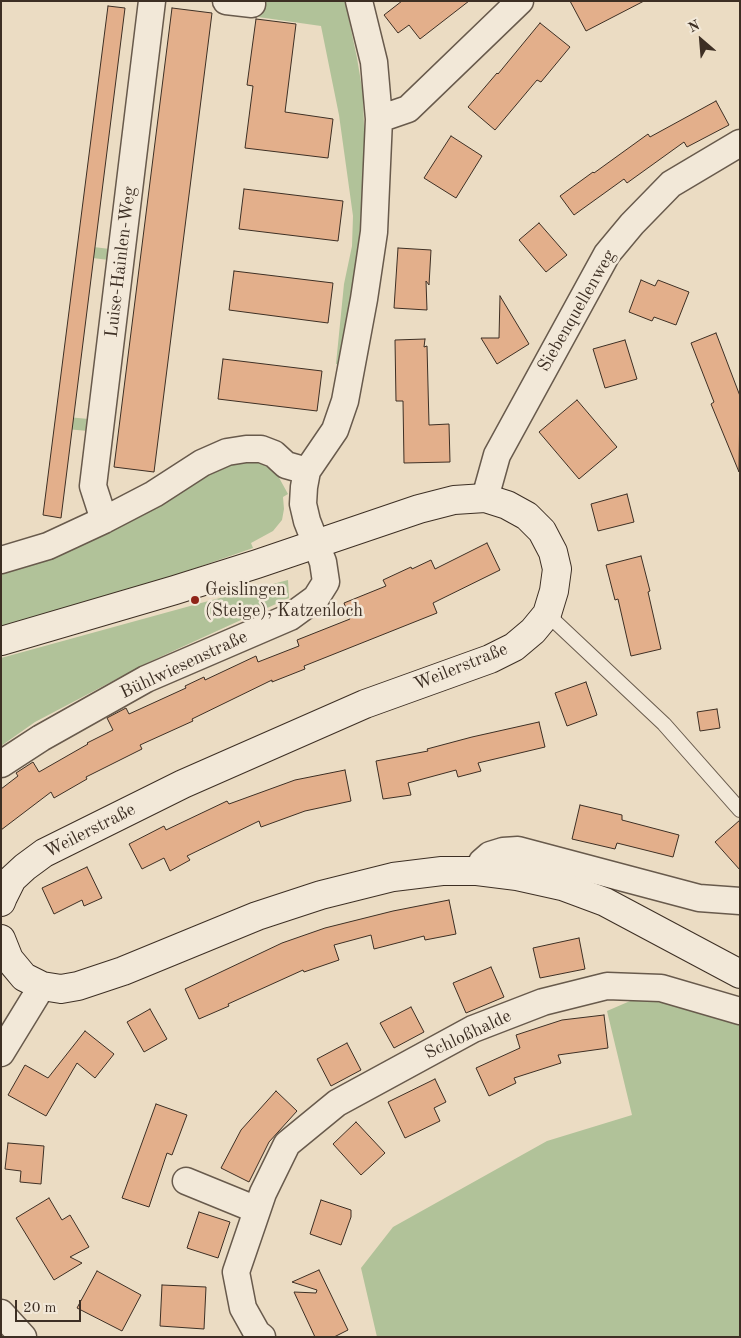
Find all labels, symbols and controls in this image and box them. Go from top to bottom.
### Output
north arrow [676,15,726,65]
text: N [686,18,702,35]
street label: Luise-Hainlen-Weg [101,185,141,339]
street label: Siebenquellenweg [533,246,621,376]
place label: Geislingen (Steige), Katzenloch [205,579,363,622]
marker: Geislingen (Steige), Katzenloch [189,594,201,606]
street label: Bühlwiesenstraße [117,626,251,704]
street label: Weilerstraße [411,638,511,696]
street label: Weilerstraße [41,799,139,863]
street label: Schloßhalde [421,1006,515,1064]
scale bar [18,1290,84,1322]
text: 20 m [23,1301,57,1316]

